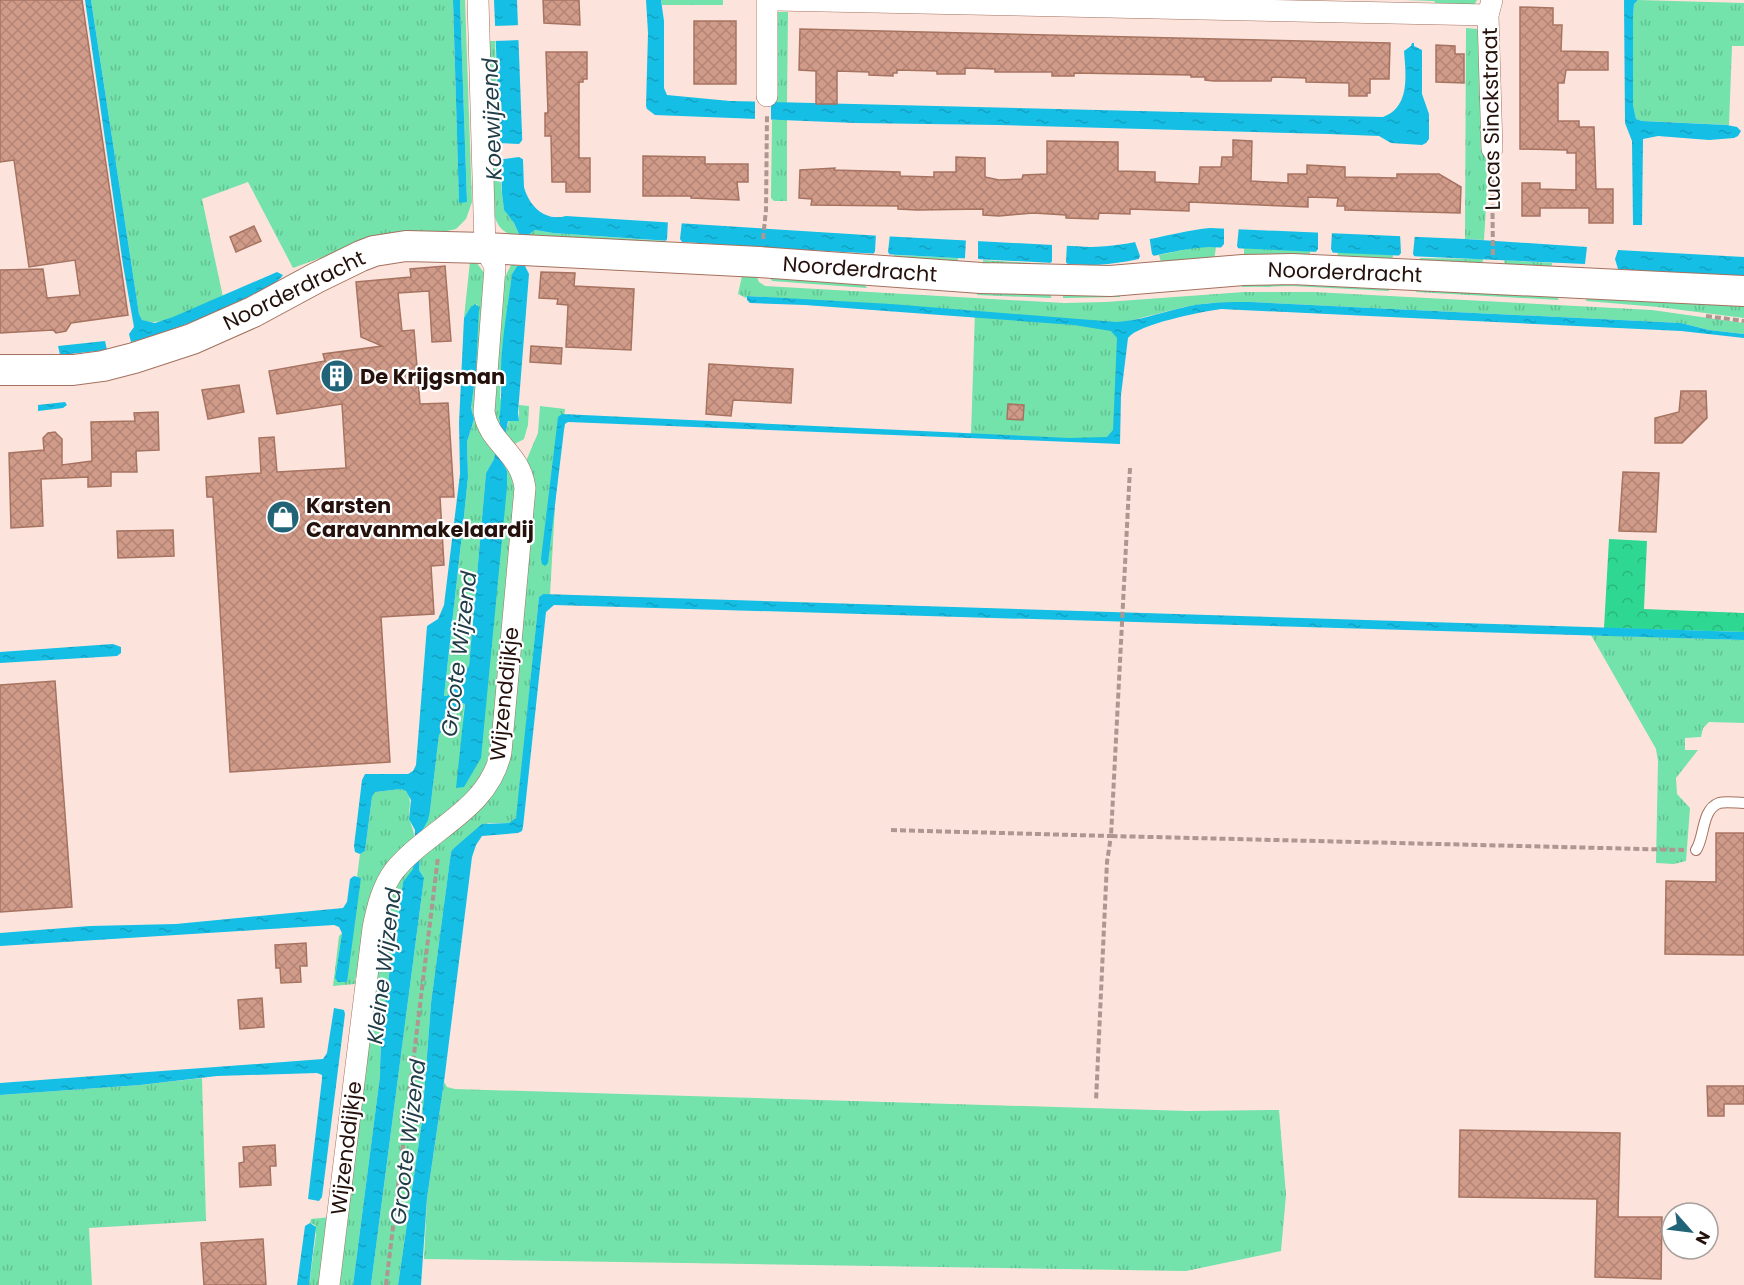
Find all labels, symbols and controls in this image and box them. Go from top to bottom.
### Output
street label: Lucas Sinckstraat [1475,27,1507,211]
water label: Koewijzend [474,57,510,181]
street label: Noorderdracht [218,243,370,337]
street label: Noorderdracht [782,249,938,289]
street label: Noorderdracht [1267,255,1423,289]
building icon: De Krijgsman [319,358,355,394]
place label: De Krijgsman [360,362,505,391]
place label: Karsten Caravanmakelaardij [306,491,534,544]
shop icon: Karsten Caravanmakelaardij [265,499,301,535]
water label: Groote Wijzend [433,569,485,739]
street label: Wijzenddijkje [483,626,525,762]
water label: Kleine Wijzend [359,886,409,1046]
water label: Groote Wijzend [382,1057,434,1227]
street label: Wijzenddijkje [323,1079,369,1217]
north arrow [1660,1201,1720,1261]
text: N [1690,1227,1716,1249]

